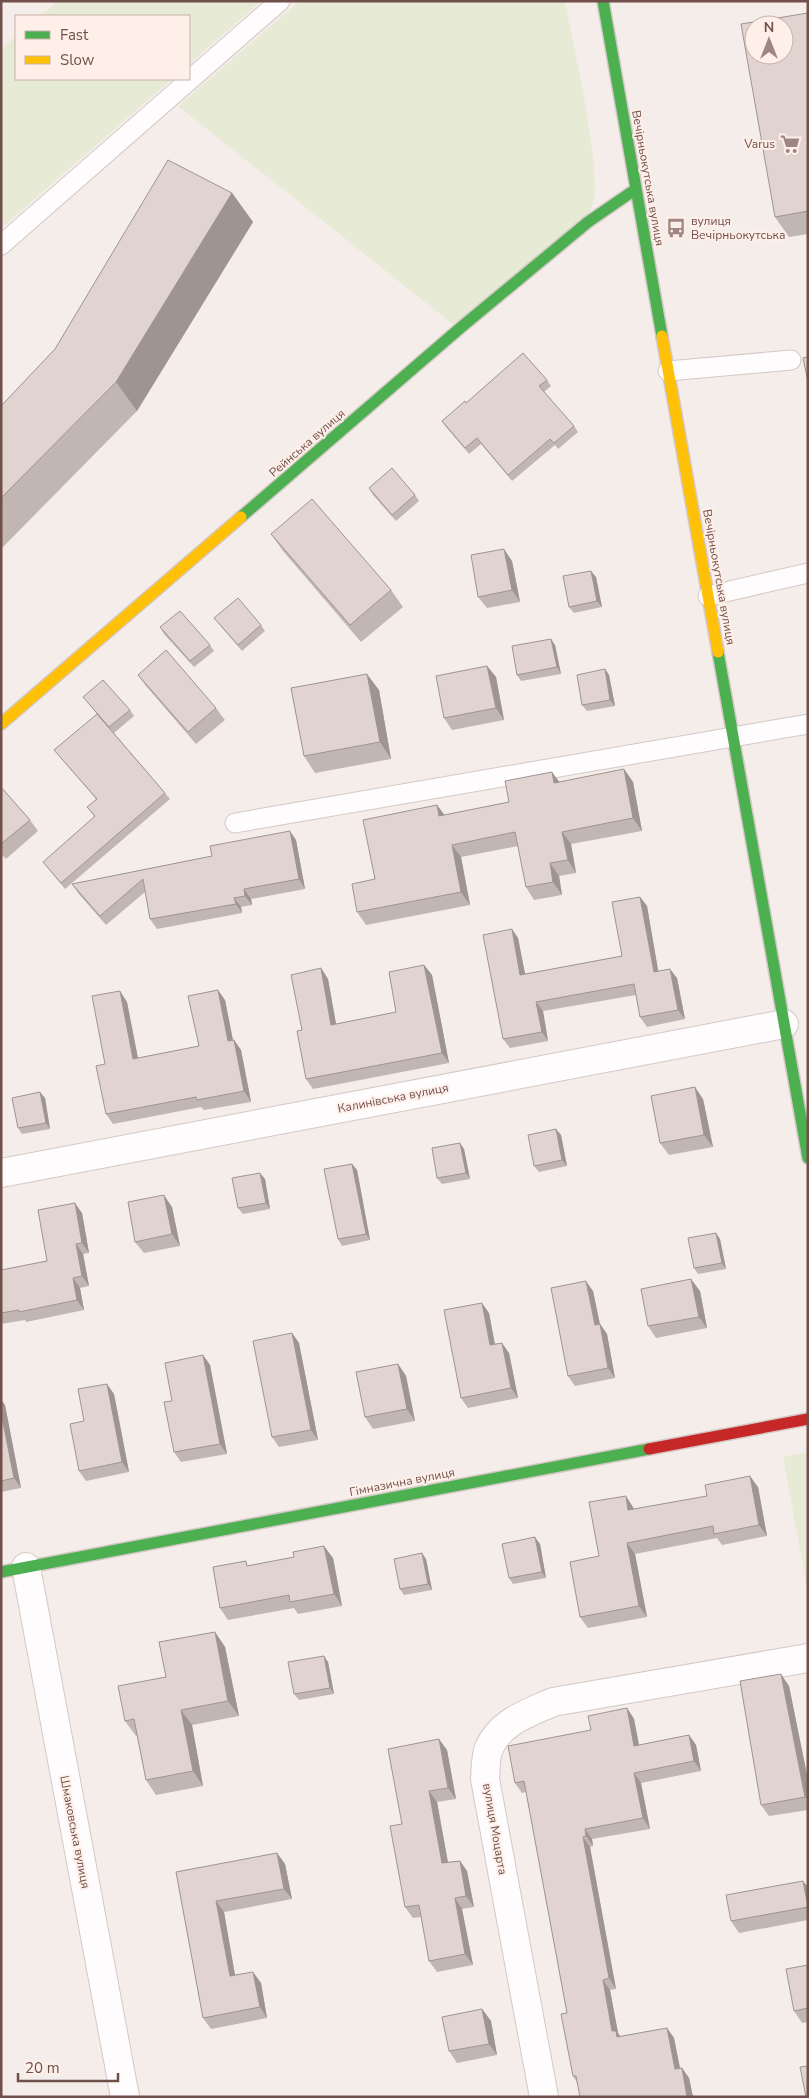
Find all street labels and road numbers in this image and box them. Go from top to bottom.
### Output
street label: Вечірньокутська вулиця [628,109,668,247]
street label: Рейнська вулиця [266,405,348,481]
street label: Вечірньокутська вулиця [699,508,739,646]
street label: Калинівська вулиця [336,1079,450,1117]
street label: Гімназична вулиця [348,1464,456,1500]
street label: Шмаковська вулиця [56,1774,94,1890]
street label: вулиця Моцарта [479,1782,511,1876]

